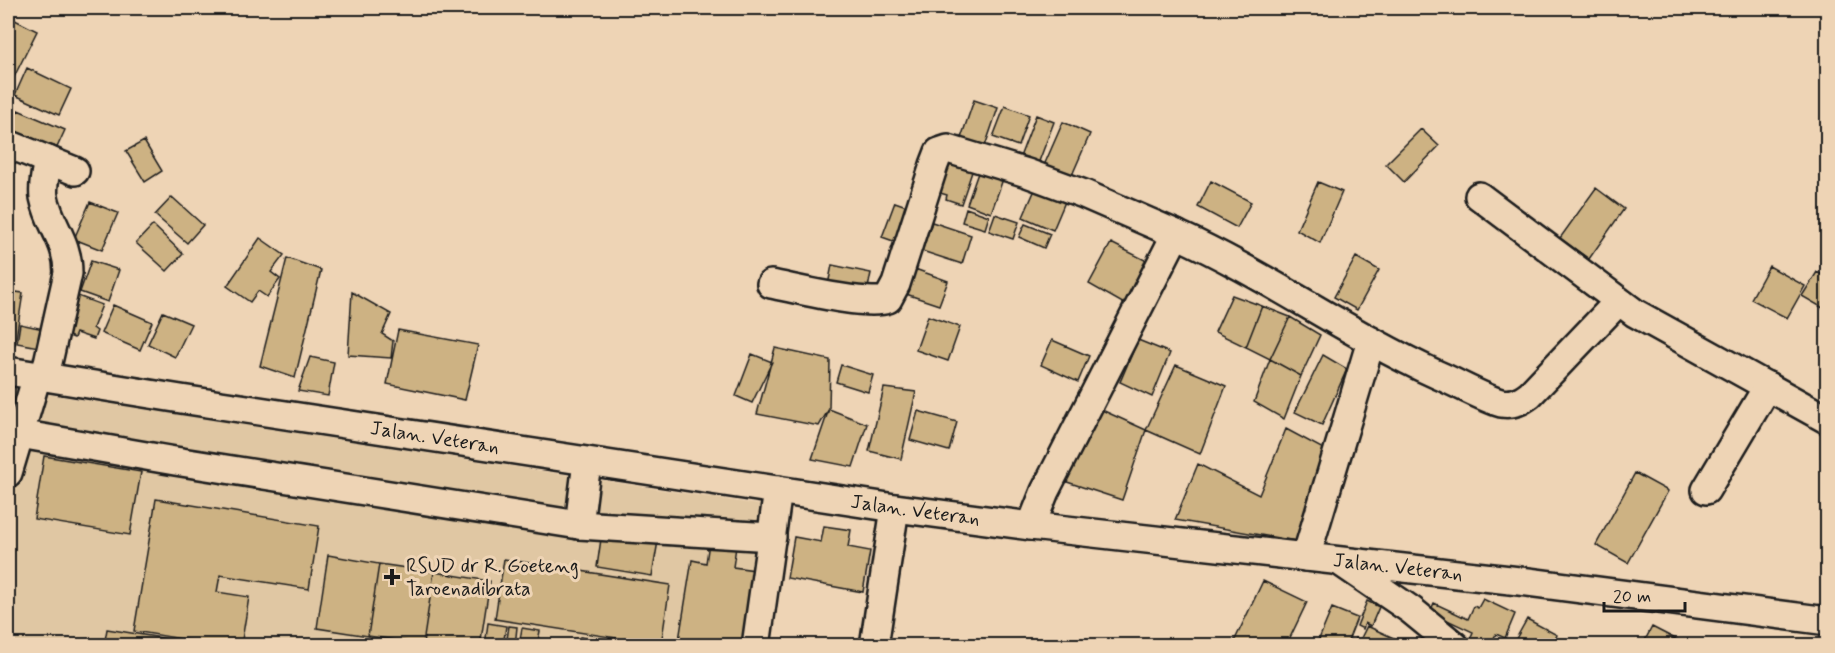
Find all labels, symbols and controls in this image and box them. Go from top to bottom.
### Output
street label: Jalan. Veteran [368,415,501,461]
street label: Jalan. Veteran [849,488,982,533]
street label: Jalan. Veteran [1332,547,1464,588]
place label: RSUD dr R. Goeteng Taroenadibrata [406,553,579,603]
marker: RSUD dr R. Goeteng Taroenadibrata [383,568,401,586]
scale bar [1604,575,1685,613]
text: 20 m [1613,585,1651,609]

